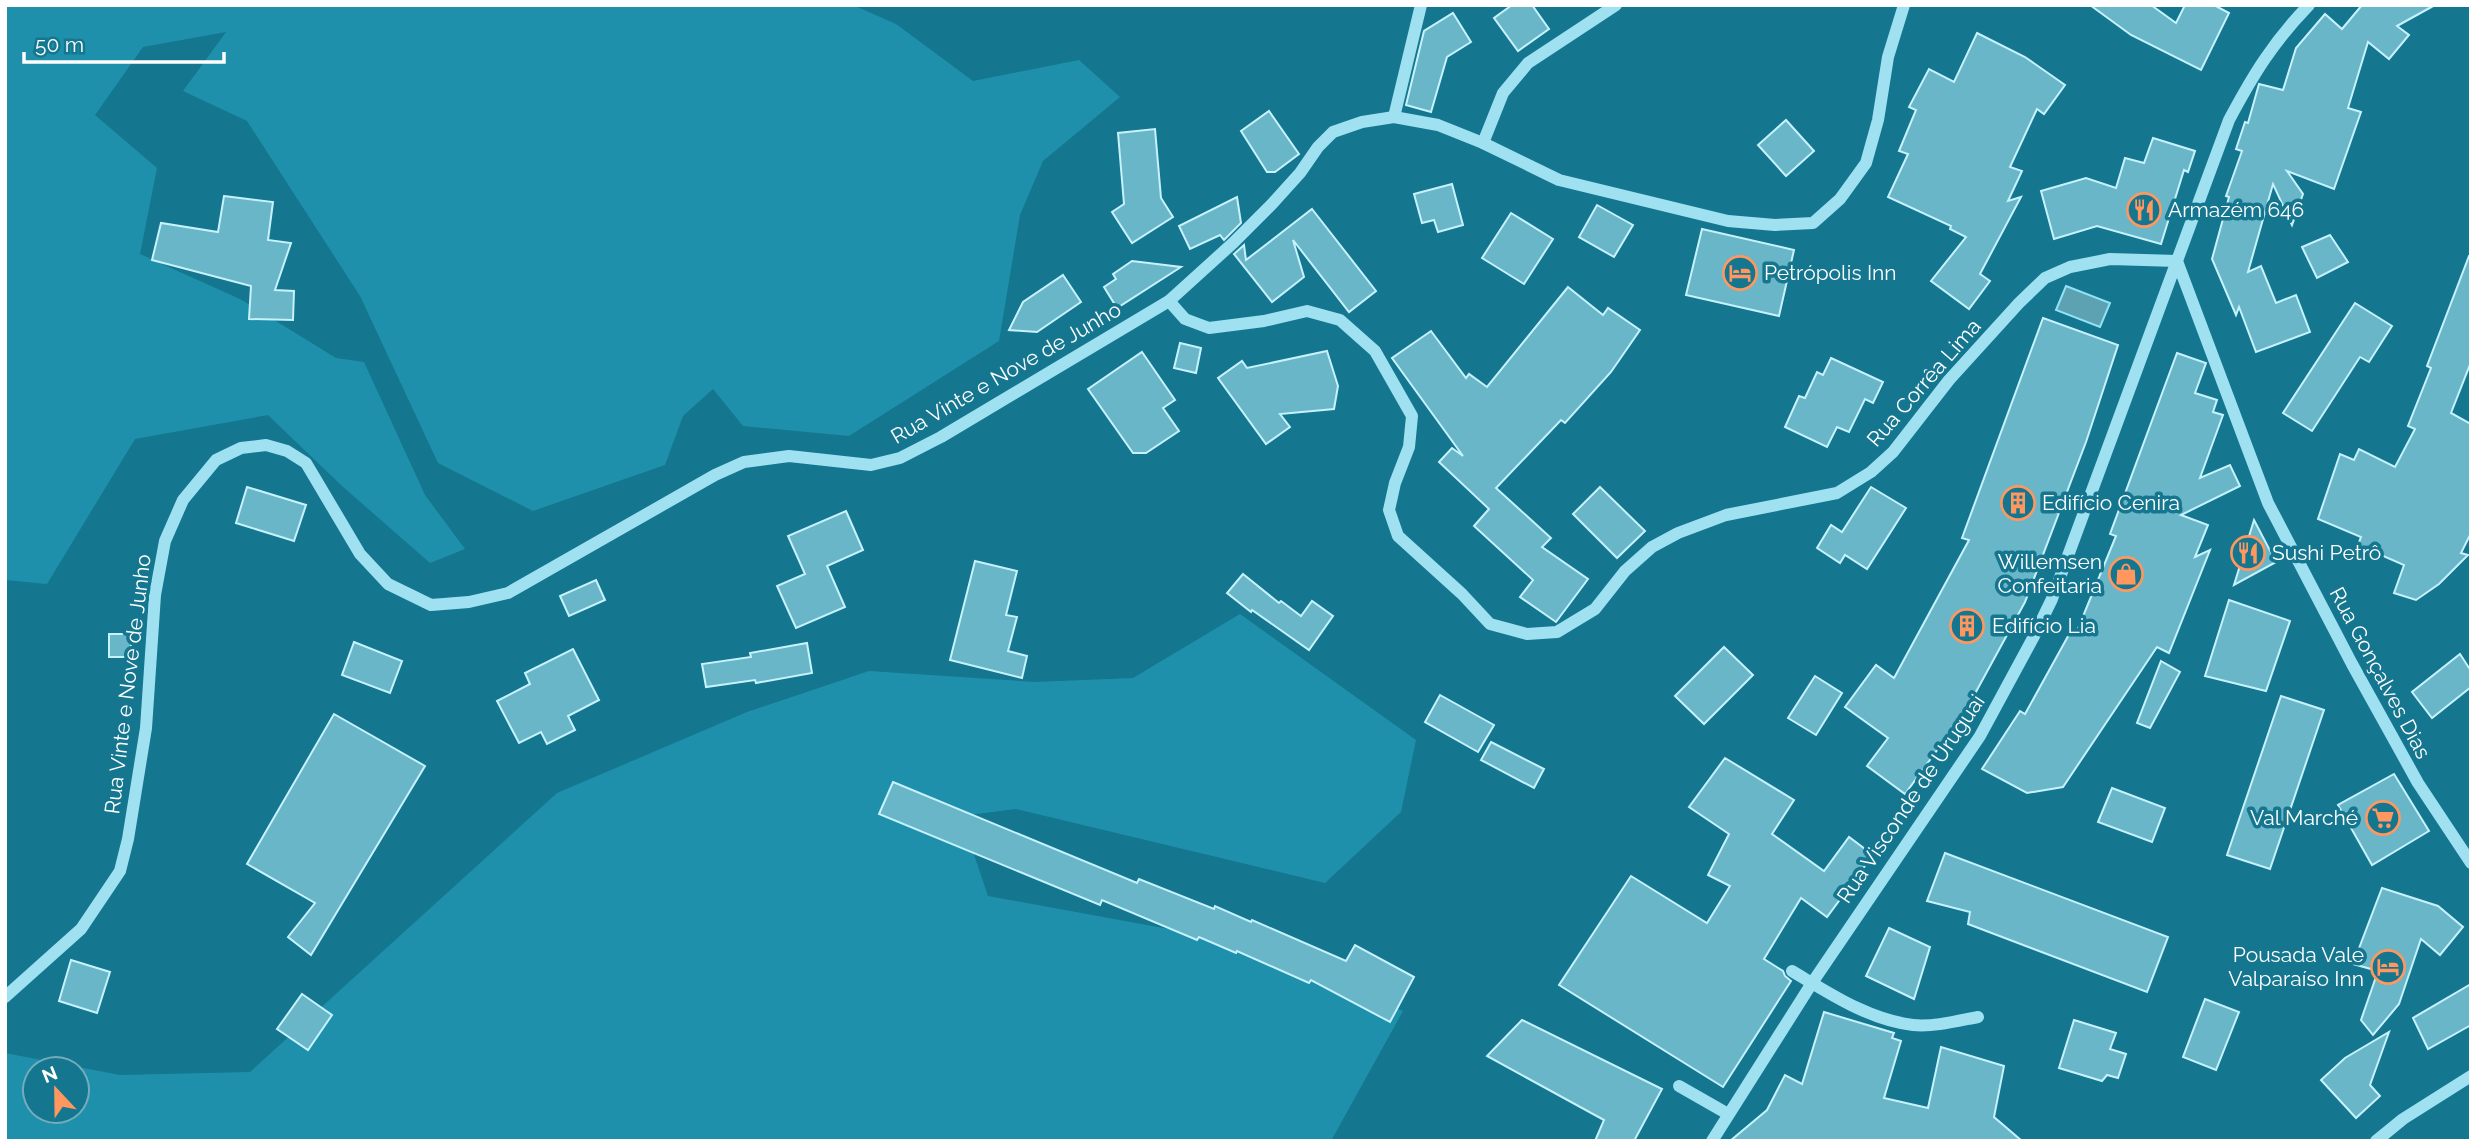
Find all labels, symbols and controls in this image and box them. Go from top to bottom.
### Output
scale bar [24,21,224,65]
text: 50 m [35,32,84,57]
restaurant icon: Armazém 646 [2125,191,2163,229]
place label: Armazém 646 [2168,197,2304,222]
hotel icon: Petrópolis Inn [1721,254,1759,292]
place label: Petrópolis Inn [1764,260,1897,285]
street label: Rua Vinte e Nove de Junho [886,296,1125,449]
street label: Rua Corrêa Lima [1861,314,1986,452]
building icon: Edifício Cenira [1999,484,2037,522]
place label: Edifício Cenira [2042,490,2180,515]
restaurant icon: Sushi Petrô [2229,534,2267,572]
place label: Sushi Petrô [2272,540,2381,565]
place label: Willemsen Confeitaria [1998,549,2102,598]
street label: Rua Vinte e Nove de Junho [99,553,156,815]
shop icon: Willemsen Confeitaria [2107,555,2145,593]
street label: Rua Gonçalves Dias [2325,583,2436,763]
building icon: Edifício Lia [1948,607,1986,645]
place label: Edifício Lia [1992,613,2096,638]
street label: Rua Visconde de Uruguai [1831,690,1990,908]
supermarket icon: Val Marché [2364,799,2402,837]
place label: Val Marché [2250,805,2358,830]
place label: Pousada Vale Valparaíso Inn [2228,942,2364,991]
hotel icon: Pousada Vale Valparaíso Inn [2369,948,2407,986]
north arrow [21,1055,91,1125]
text: N [39,1061,60,1087]

